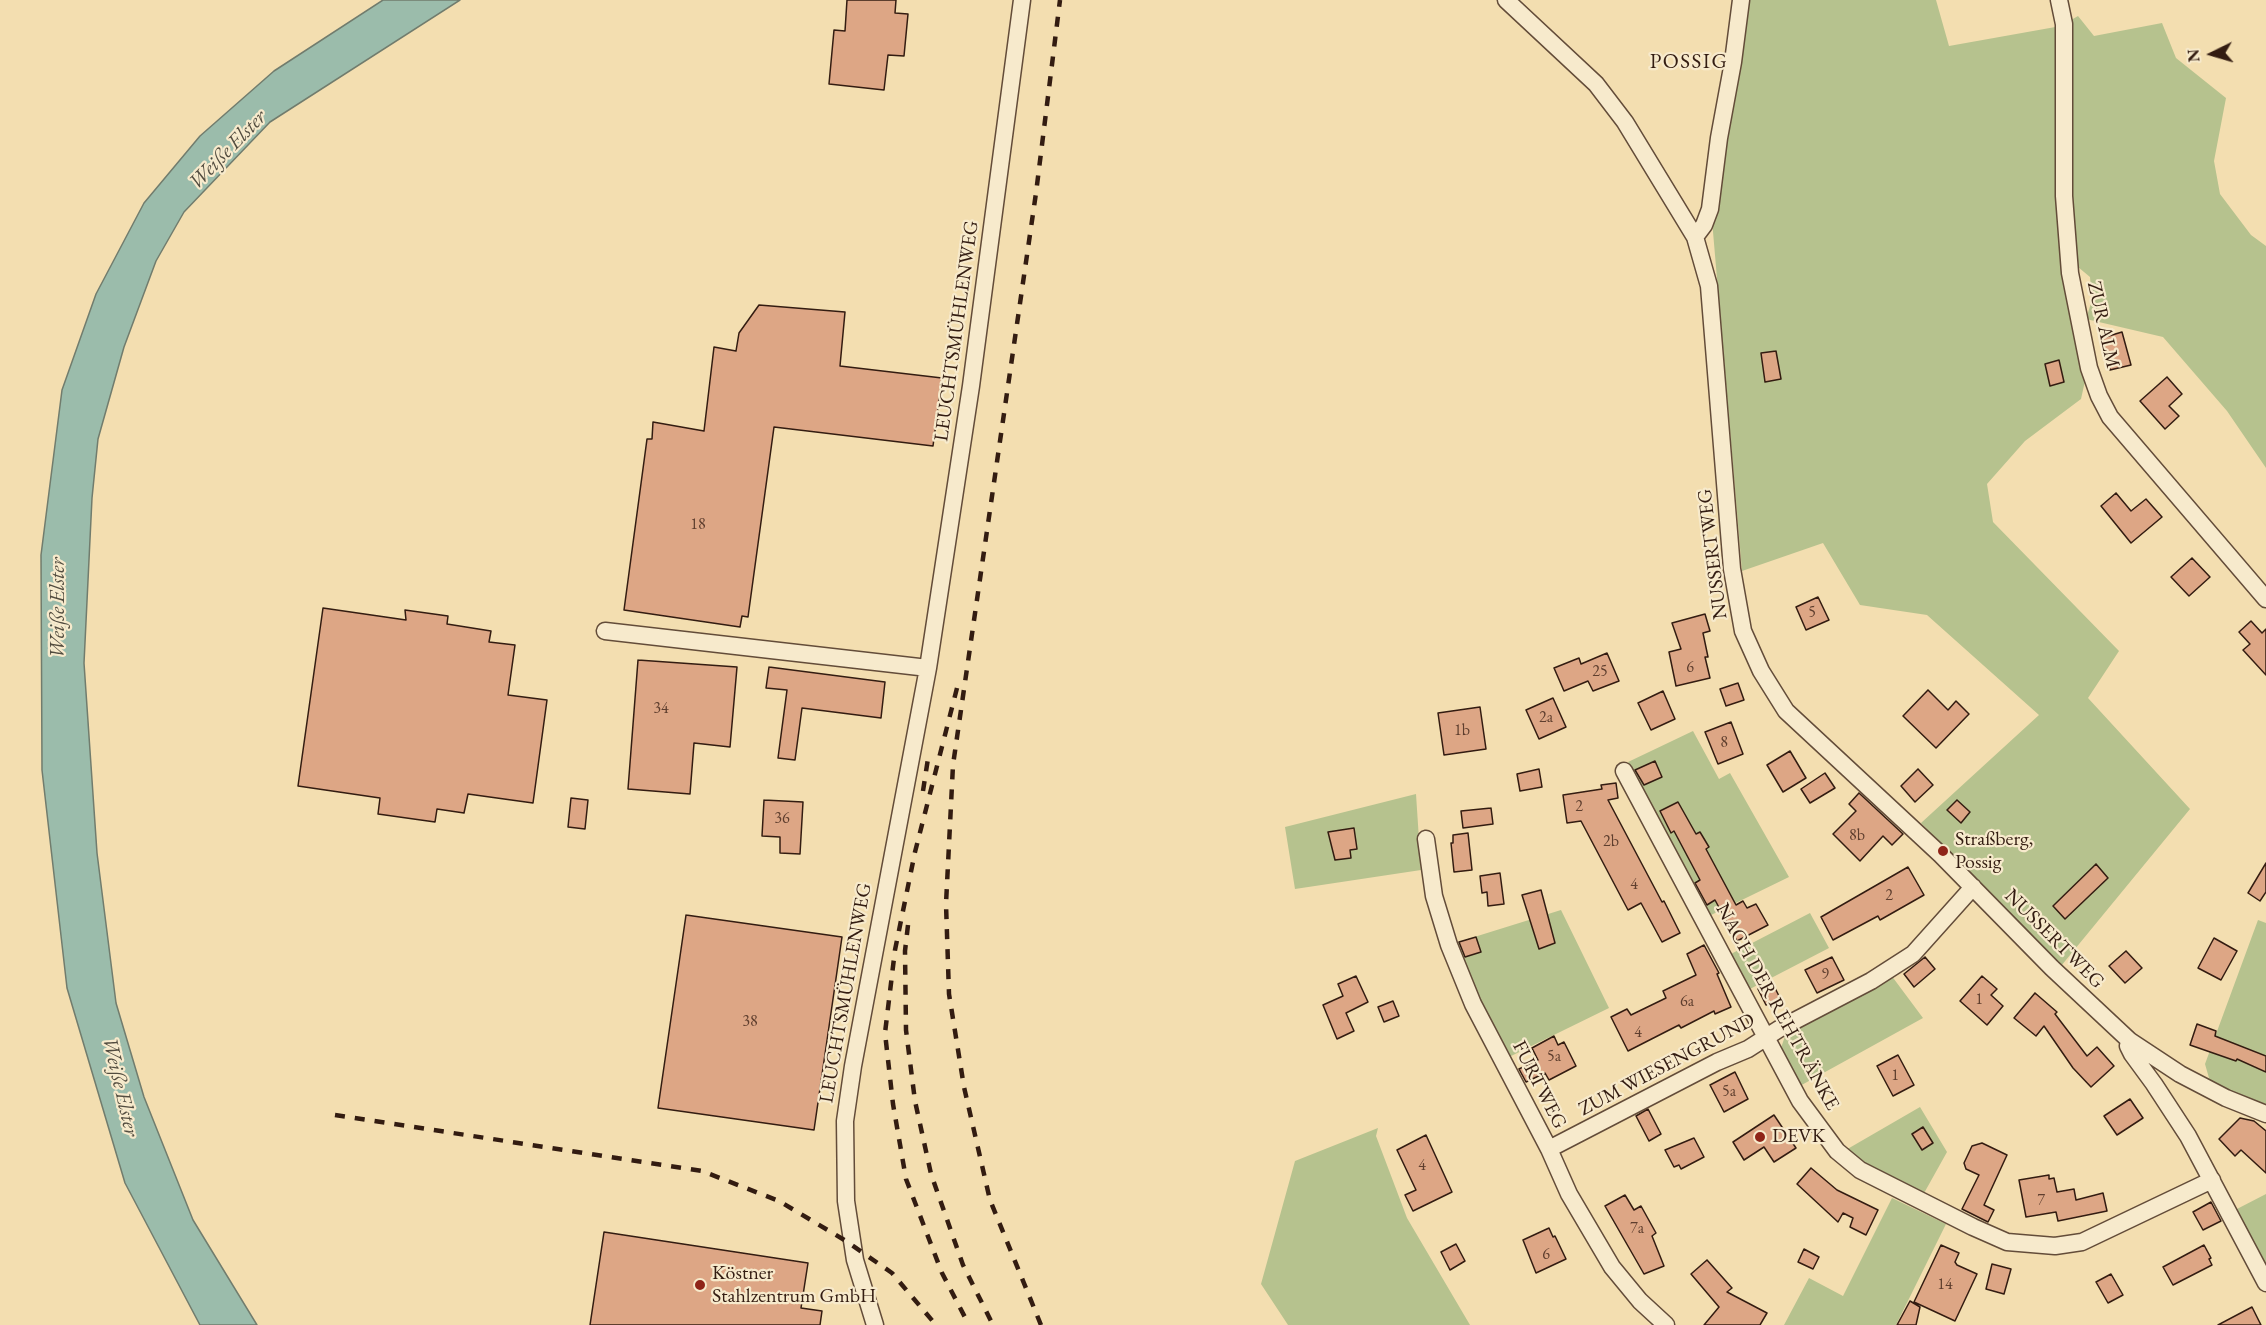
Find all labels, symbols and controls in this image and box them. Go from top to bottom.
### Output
north arrow [2182,24,2242,84]
text: N [2183,48,2205,63]
district label: POSSIG [1650,49,1728,75]
water label: Weiße Elster [184,105,272,195]
street label: LEUCHTSMÜHLENWEG [930,219,984,443]
street label: ZUR ALM [2081,279,2125,371]
street label: NUSSERTWEG [1693,487,1733,621]
house number: 18 [690,515,706,535]
water label: Weiße Elster [45,558,71,658]
house number: 5 [1808,603,1816,623]
house number: 6 [1686,658,1694,678]
house number: 25 [1592,662,1608,682]
house number: 34 [653,699,669,719]
house number: 2a [1539,708,1553,728]
house number: 1b [1454,721,1470,741]
house number: 8 [1720,733,1728,753]
house number: 2 [1575,797,1583,817]
house number: 36 [774,809,790,829]
house number: 8b [1849,826,1865,846]
place label: Straßberg, Possig [1955,828,2033,875]
house number: 2b [1603,832,1619,852]
marker: Straßberg, Possig [1936,844,1950,858]
house number: 4 [1630,875,1638,895]
street label: LEUCHTSMÜHLENWEG [815,881,877,1105]
street label: NUSSERTWEG [1999,884,2109,994]
house number: 2 [1885,886,1893,906]
street label: NACH DER REHTRÄNKE [1710,899,1844,1115]
house number: 9 [1821,965,1829,985]
house number: 1 [1975,990,1983,1010]
house number: 6a [1680,992,1694,1012]
street label: ZUM WIESENGRUND [1575,1008,1759,1122]
house number: 38 [742,1012,758,1032]
house number: 4 [1634,1023,1642,1043]
water label: Weiße Elster [96,1035,144,1139]
street label: FURTWEG [1507,1037,1571,1133]
house number: 5a [1547,1047,1561,1067]
house number: 1 [1891,1066,1899,1086]
house number: 5a [1722,1082,1736,1102]
place label: DEVK [1772,1125,1825,1149]
marker: DEVK [1753,1130,1767,1144]
house number: 4 [1418,1156,1426,1176]
house number: 7 [2037,1191,2045,1211]
house number: 7a [1630,1219,1644,1239]
house number: 6 [1542,1245,1550,1265]
place label: Köstner Stahlzentrum GmbH [712,1262,876,1309]
house number: 14 [1937,1275,1953,1295]
marker: Köstner Stahlzentrum GmbH [693,1278,707,1292]

